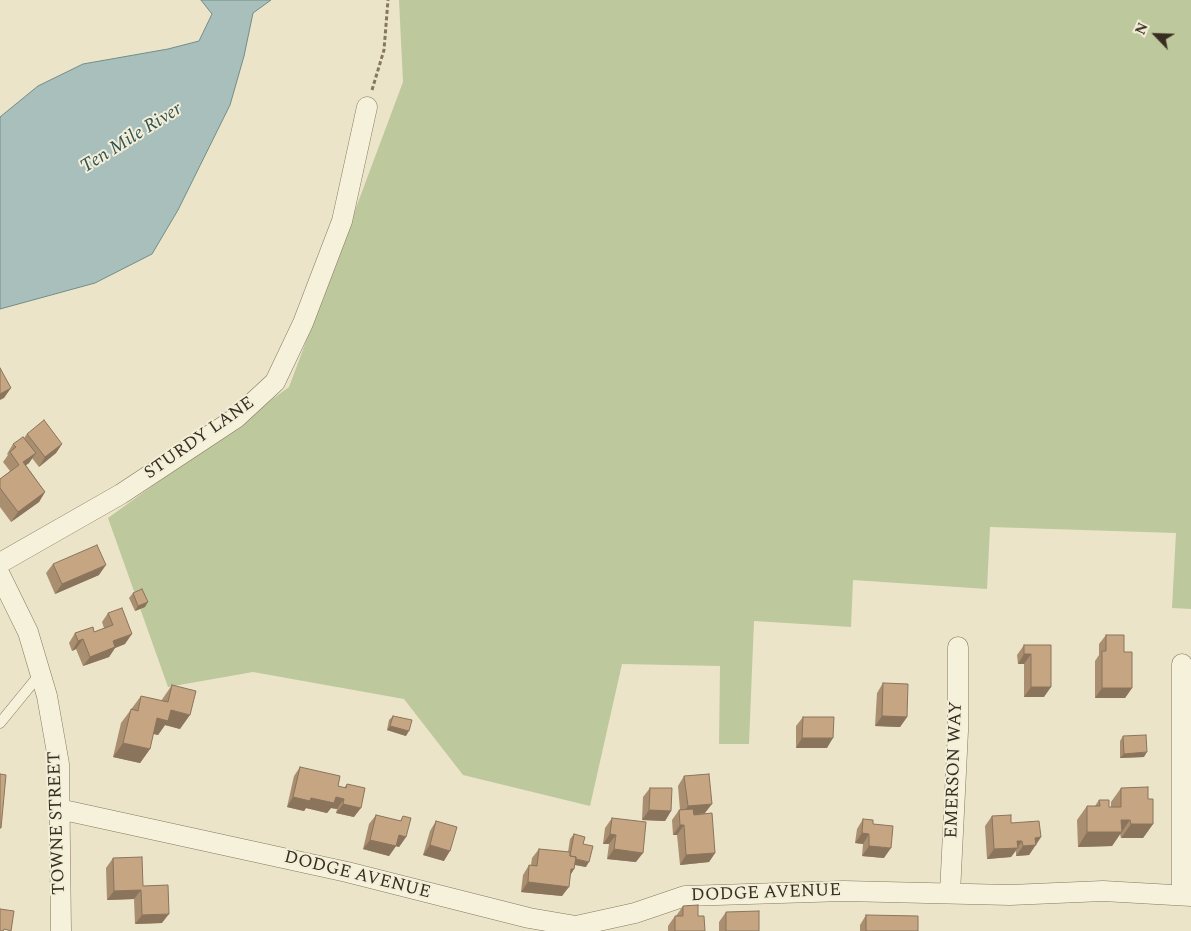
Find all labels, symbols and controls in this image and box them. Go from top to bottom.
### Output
north arrow [1131,10,1181,60]
text: N [1130,19,1154,38]
water label: Ten Mile River [77,99,187,179]
street label: STURDY LANE [141,393,259,485]
street label: EMERSON WAY [942,701,968,839]
street label: TOWNE STREET [45,751,71,895]
street label: DODGE AVENUE [281,847,433,905]
street label: DODGE AVENUE [691,881,841,907]

